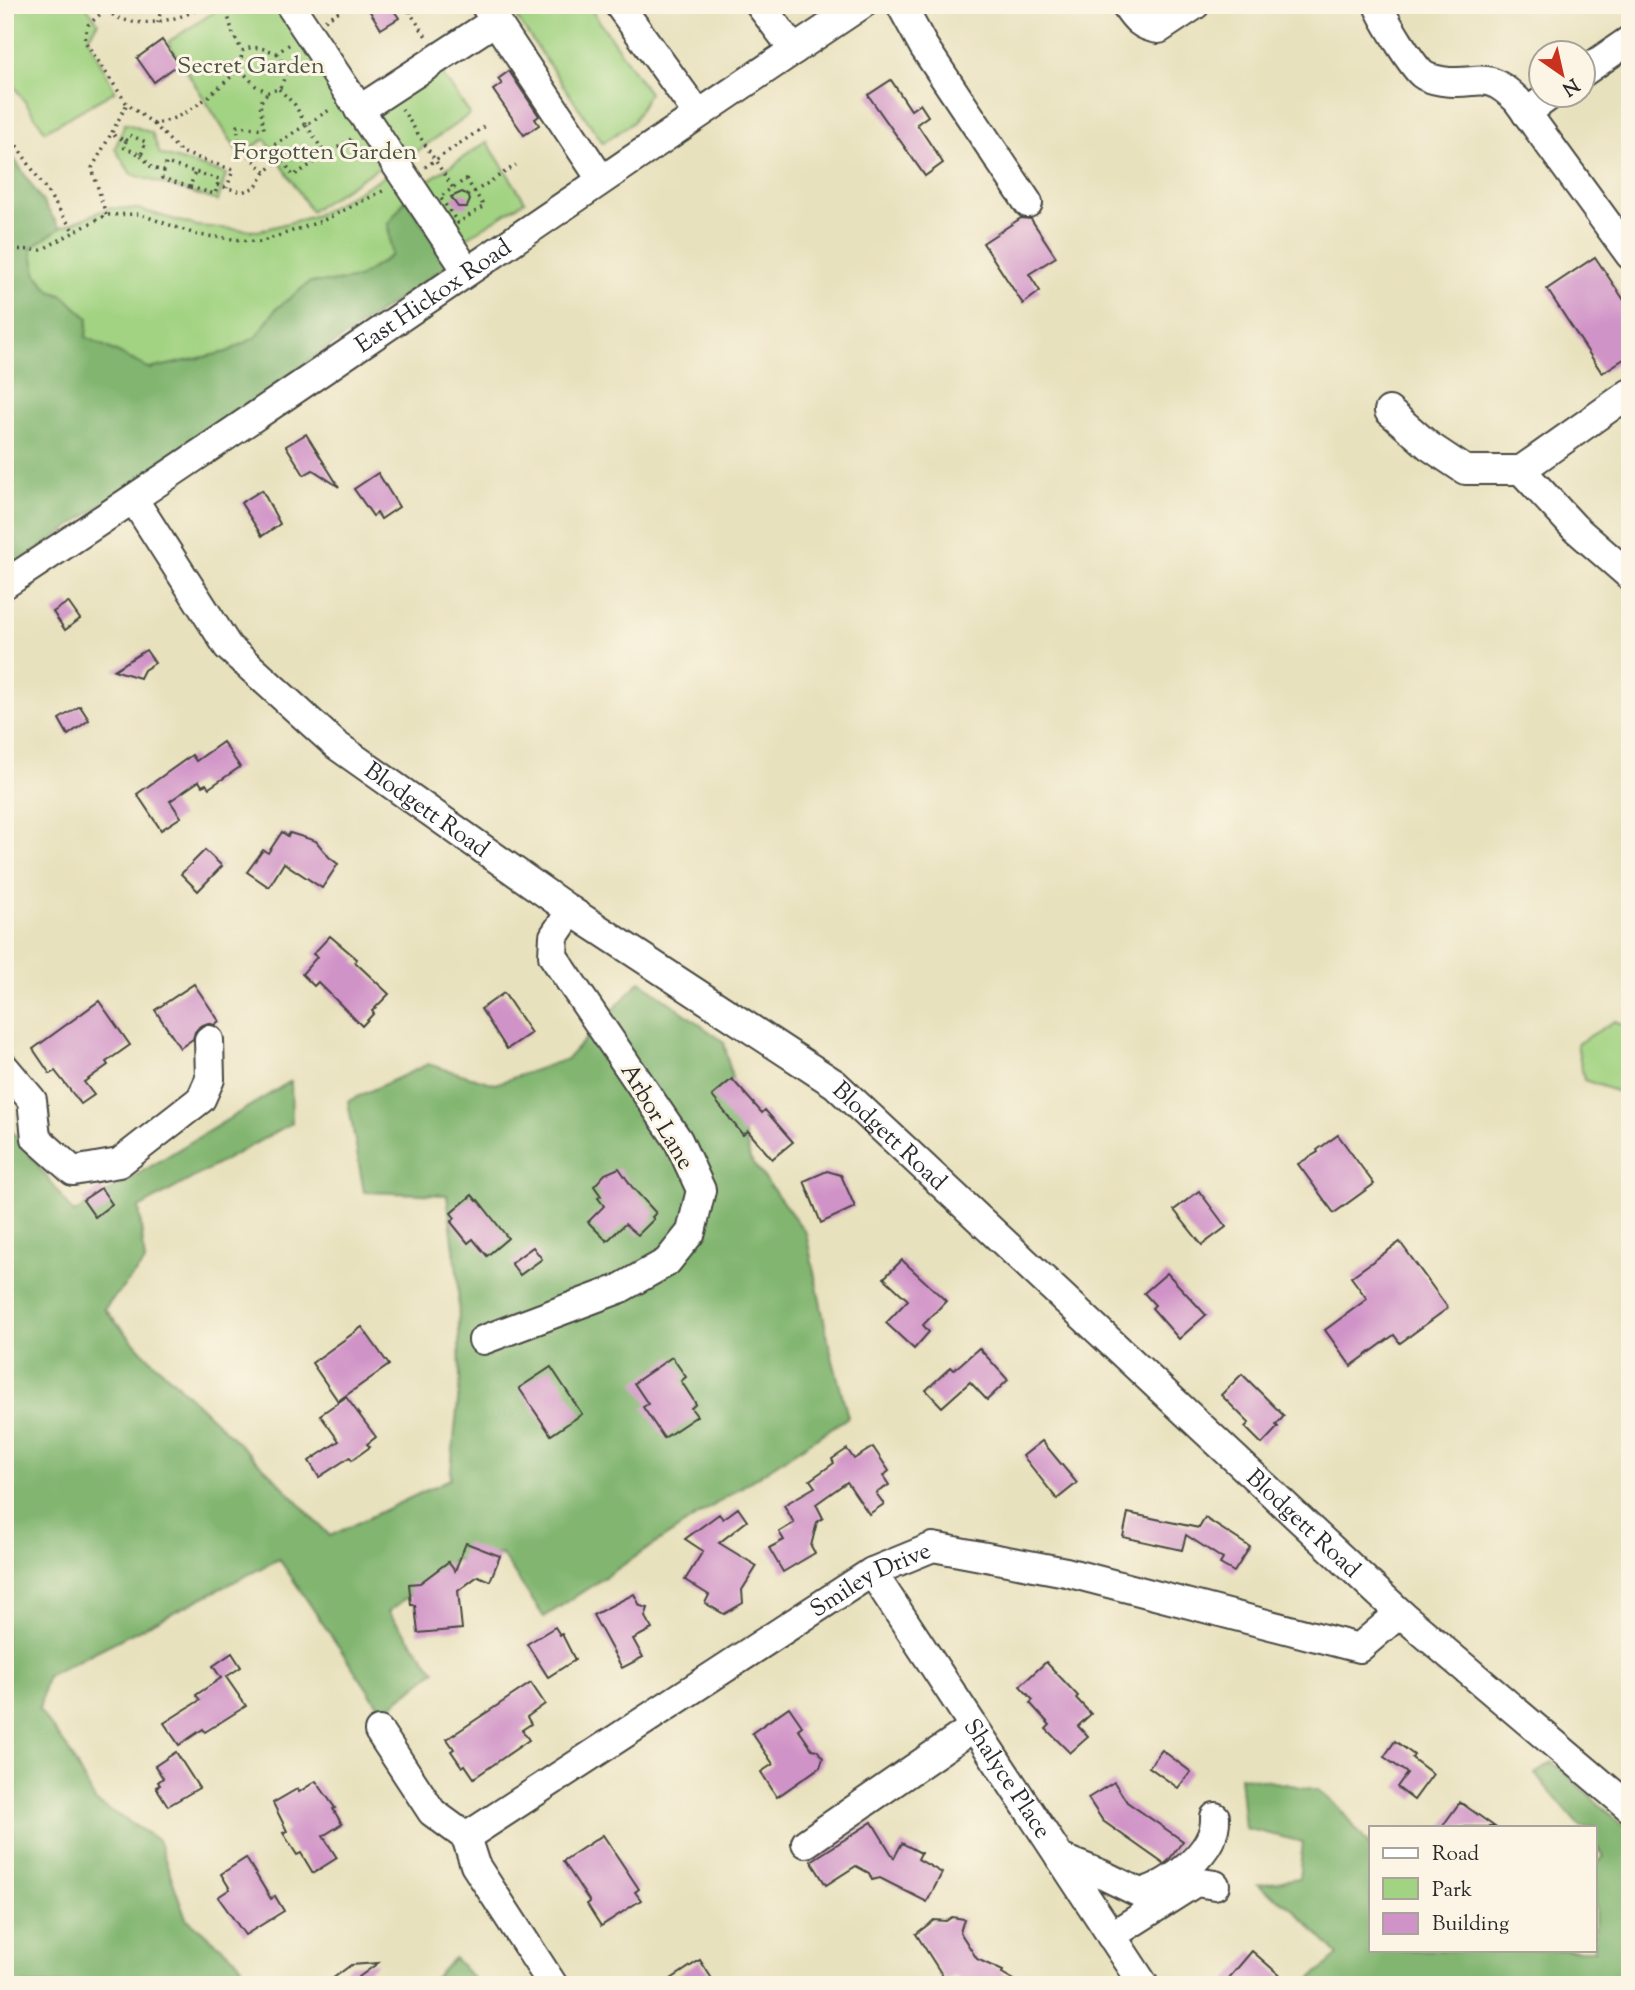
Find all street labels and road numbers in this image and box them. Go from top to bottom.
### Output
street label: East Hickox Road [349,231,519,363]
street label: Blodgett Road [357,755,496,867]
street label: Arbor Lane [611,1057,701,1177]
street label: Blodgett Road [824,1075,954,1200]
street label: Blodgett Road [1238,1462,1368,1587]
street label: Smiley Drive [804,1535,936,1627]
street label: Shalyce Place [954,1713,1058,1846]

